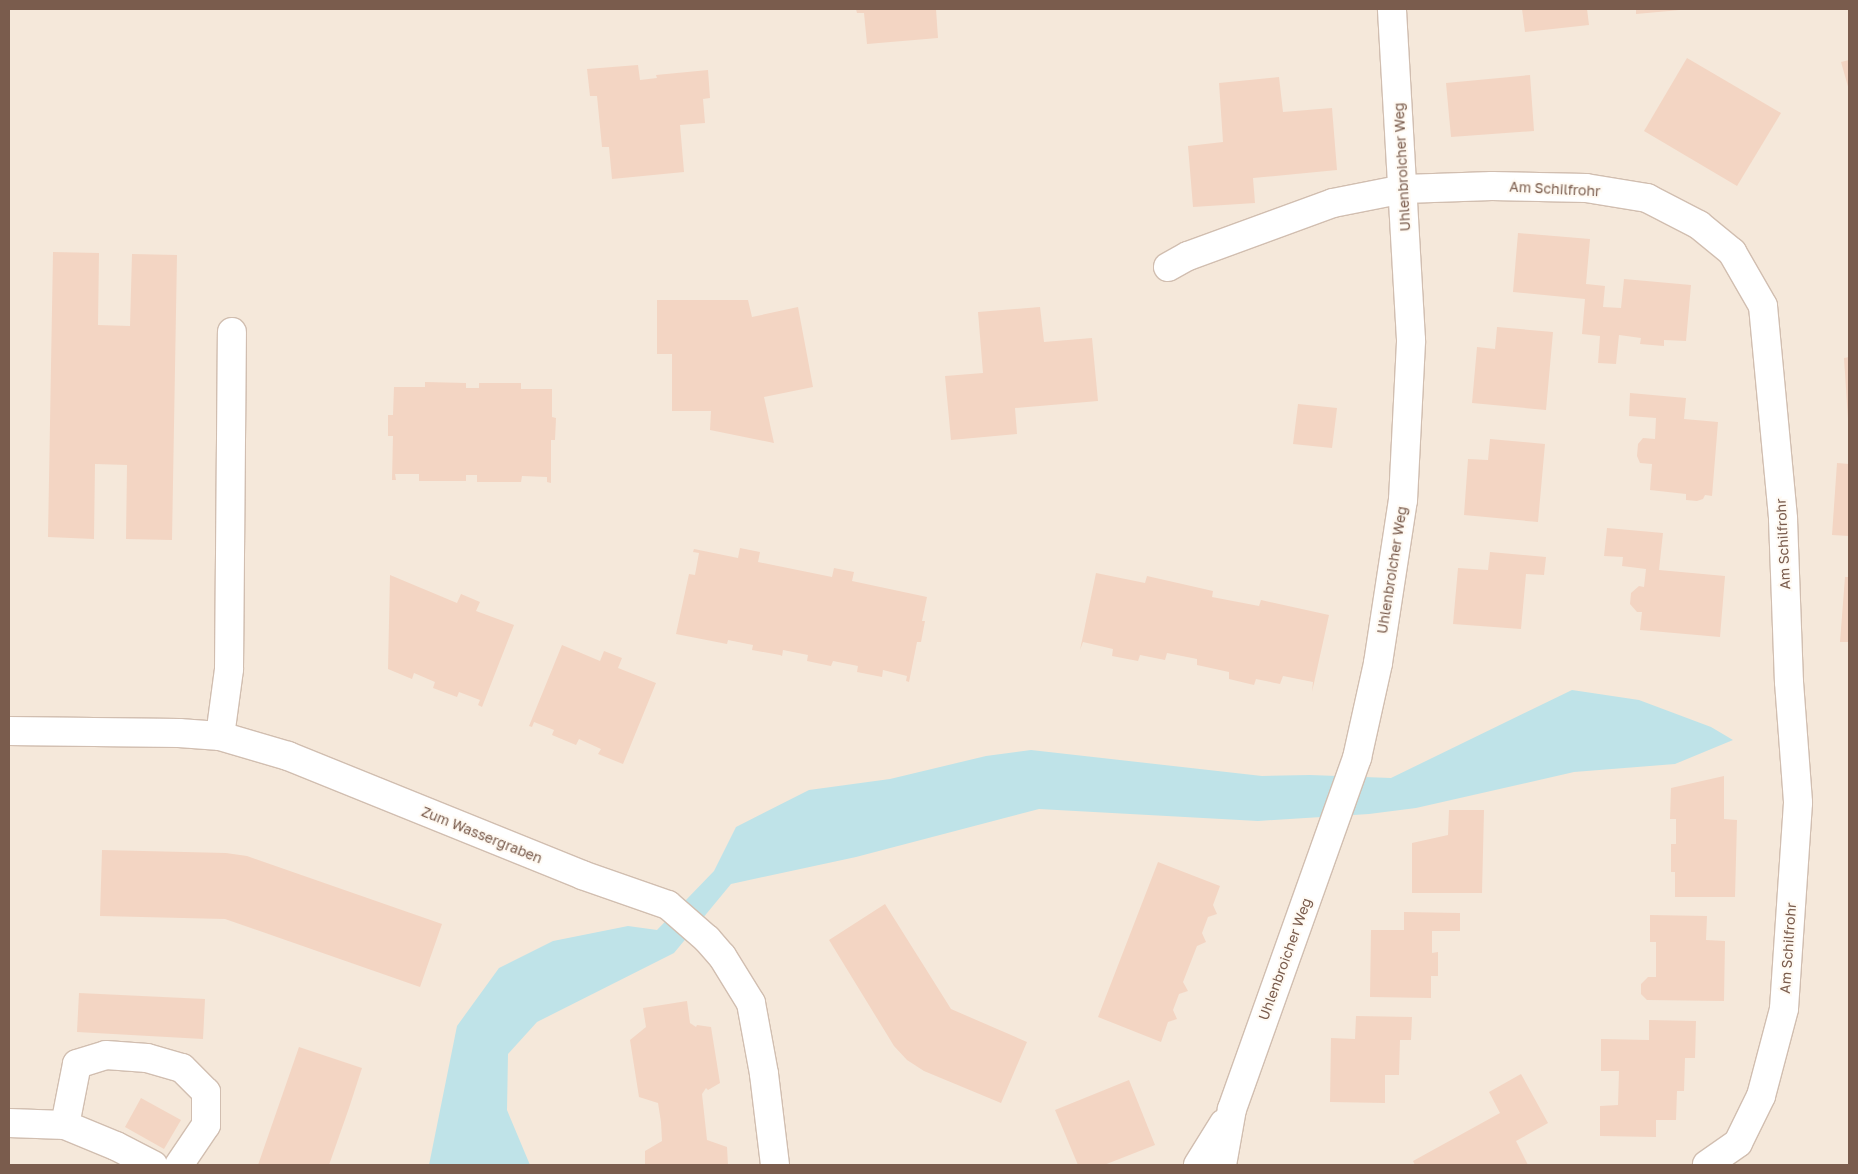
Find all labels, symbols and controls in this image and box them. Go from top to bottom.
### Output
street label: Uhlenbroicher Weg [1390,102,1414,232]
street label: Am Schilfrohr [1509,178,1601,200]
street label: Am Schilfrohr [1772,498,1794,590]
street label: Uhlenbroicher Weg [1374,505,1410,635]
street label: Zum Wassergraben [419,803,545,867]
street label: Uhlenbroicher Weg [1255,896,1315,1022]
street label: Am Schilfrohr [1776,902,1800,994]

